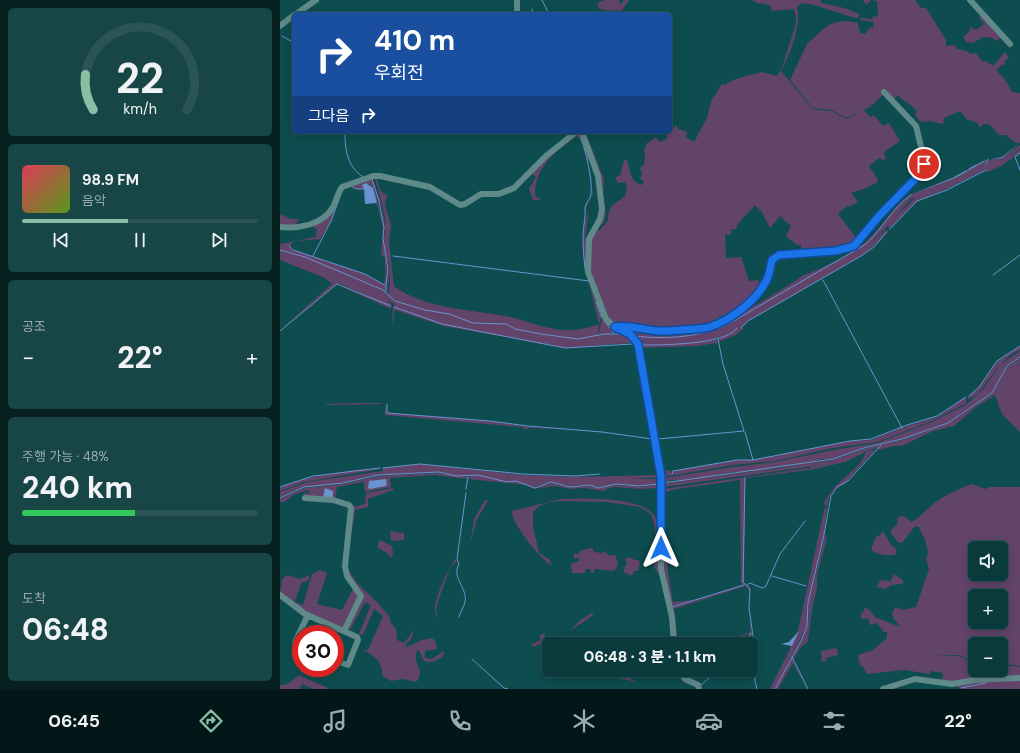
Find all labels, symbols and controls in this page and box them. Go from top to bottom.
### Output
text: 410 m [374,22,455,59]
icon: right [308,28,360,80]
text: 22 [116,52,164,106]
text: 우회전 [374,61,424,85]
text: km/h [123,100,157,118]
icon: right [357,104,379,126]
text: 그다음 [308,106,349,126]
pin [907,147,941,181]
icon: arrive [913,153,935,175]
text: 98.9 FM [82,170,139,190]
text: 음악 [82,192,106,209]
icon: previous [50,229,72,251]
icon: pause [129,229,151,251]
icon: next [208,229,230,251]
text: 공조 [22,318,46,335]
text: 22° [117,338,163,377]
text: − [22,343,34,372]
text: + [246,343,258,372]
text: 주행 가능 · 48% [22,448,109,465]
text: 240 km [22,468,133,507]
position arrow [640,527,682,569]
map controls [968,541,1008,677]
button: sound [968,541,1008,581]
button: + [968,589,1008,629]
text: 도착 [22,590,46,607]
text: 06:48 [22,610,109,649]
speed limit sign: 30 [292,625,344,677]
button: − [968,637,1008,677]
text: 06:48 · 3 분 · 1.1 km [584,647,716,667]
icon: directions [197,707,225,735]
icon: music [321,707,349,735]
icon: phone [446,707,474,735]
icon: climate [570,707,598,735]
icon: car [695,707,723,735]
icon: filters [820,707,848,735]
text: 06:45 [48,709,100,733]
text: 22° [944,709,972,733]

